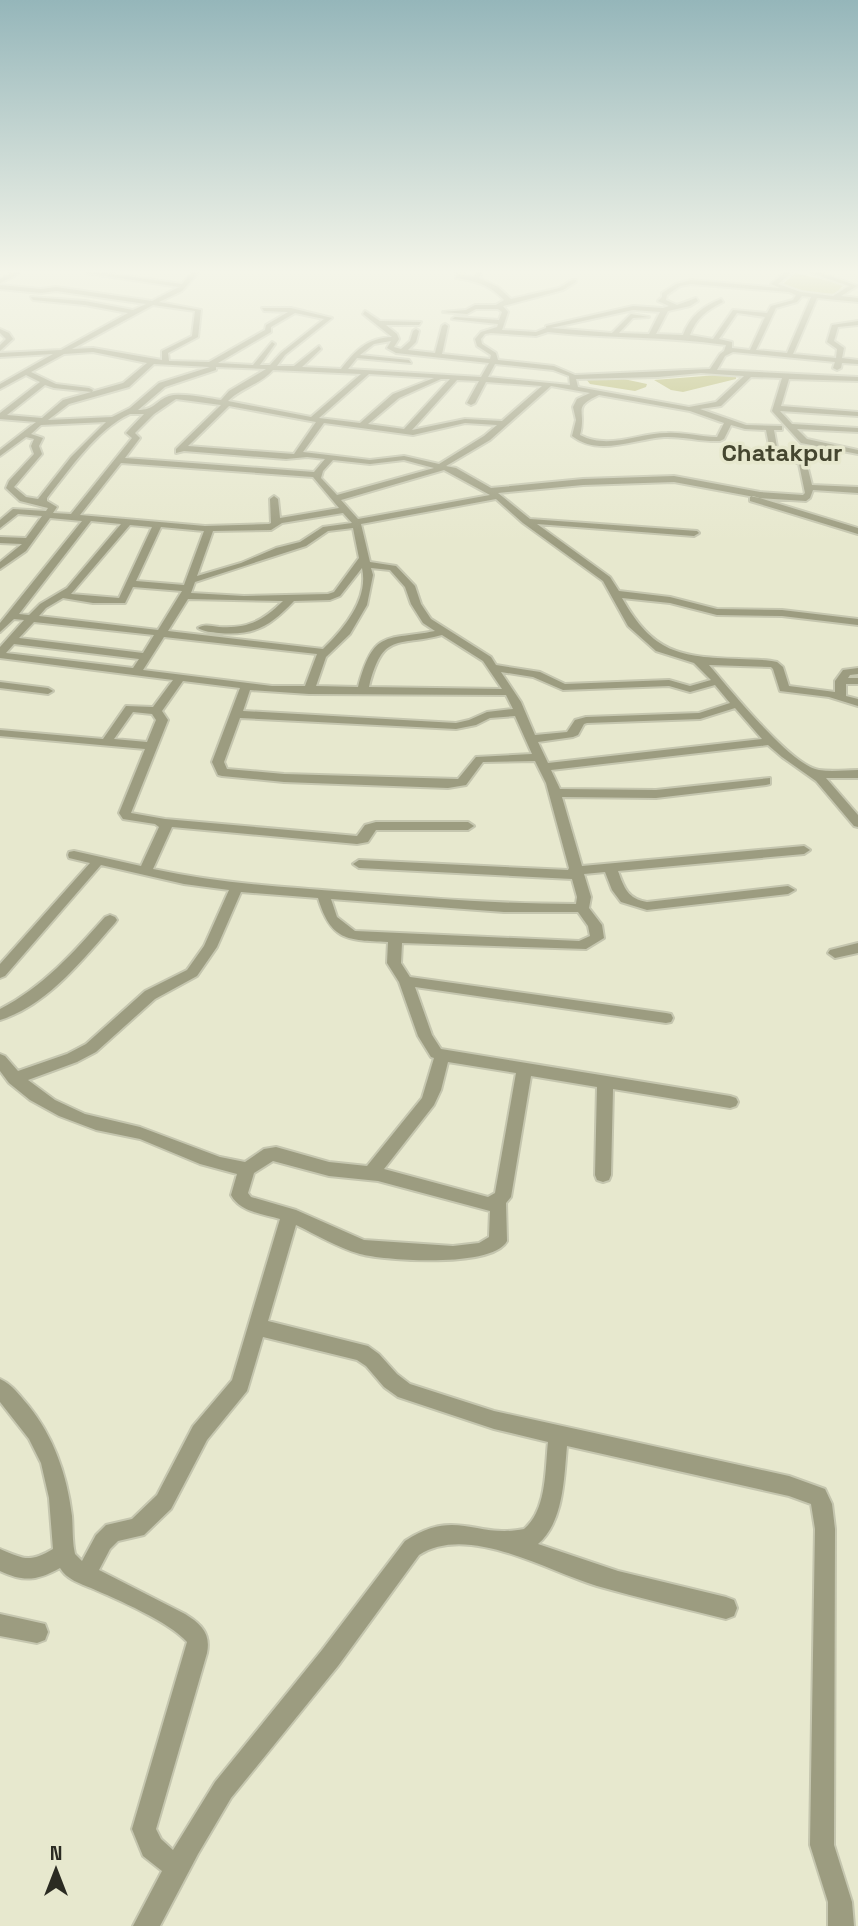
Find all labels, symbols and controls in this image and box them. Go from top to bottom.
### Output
district label: Chatakpur [721,437,843,468]
north arrow [21,1835,91,1905]
text: N [50,1841,62,1866]

